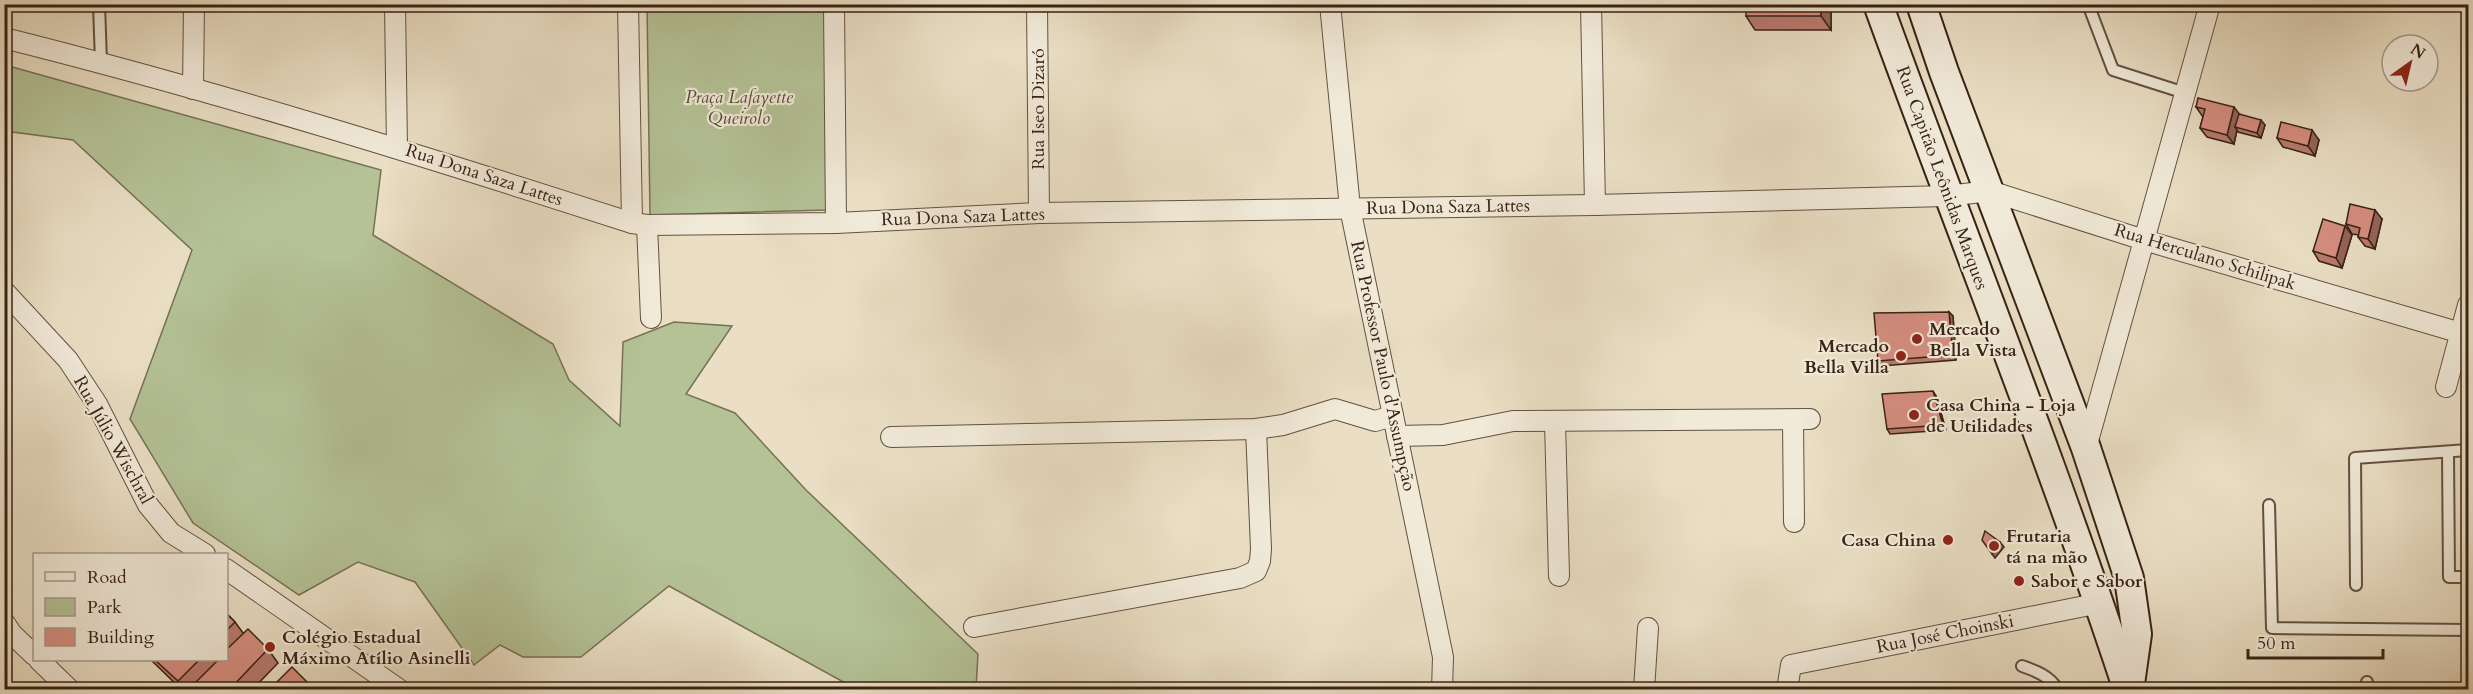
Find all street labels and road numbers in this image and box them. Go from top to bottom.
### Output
street label: Rua Iseo Dizaró [1026,48,1051,170]
street label: Rua Capitão Leônidas Marques [1890,63,1994,293]
street label: Rua Dona Saza Lattes [402,138,566,212]
street label: Rua Dona Saza Lattes [1366,193,1530,221]
street label: Rua Dona Saza Lattes [881,202,1045,232]
street label: Rua Herculano Schilipak [2111,217,2299,297]
street label: Rua Professor Paulo d'Assumpção [1344,239,1422,494]
street label: Rua Júlio Wischral [67,371,159,509]
street label: Rua José Choinski [1874,608,2016,660]

